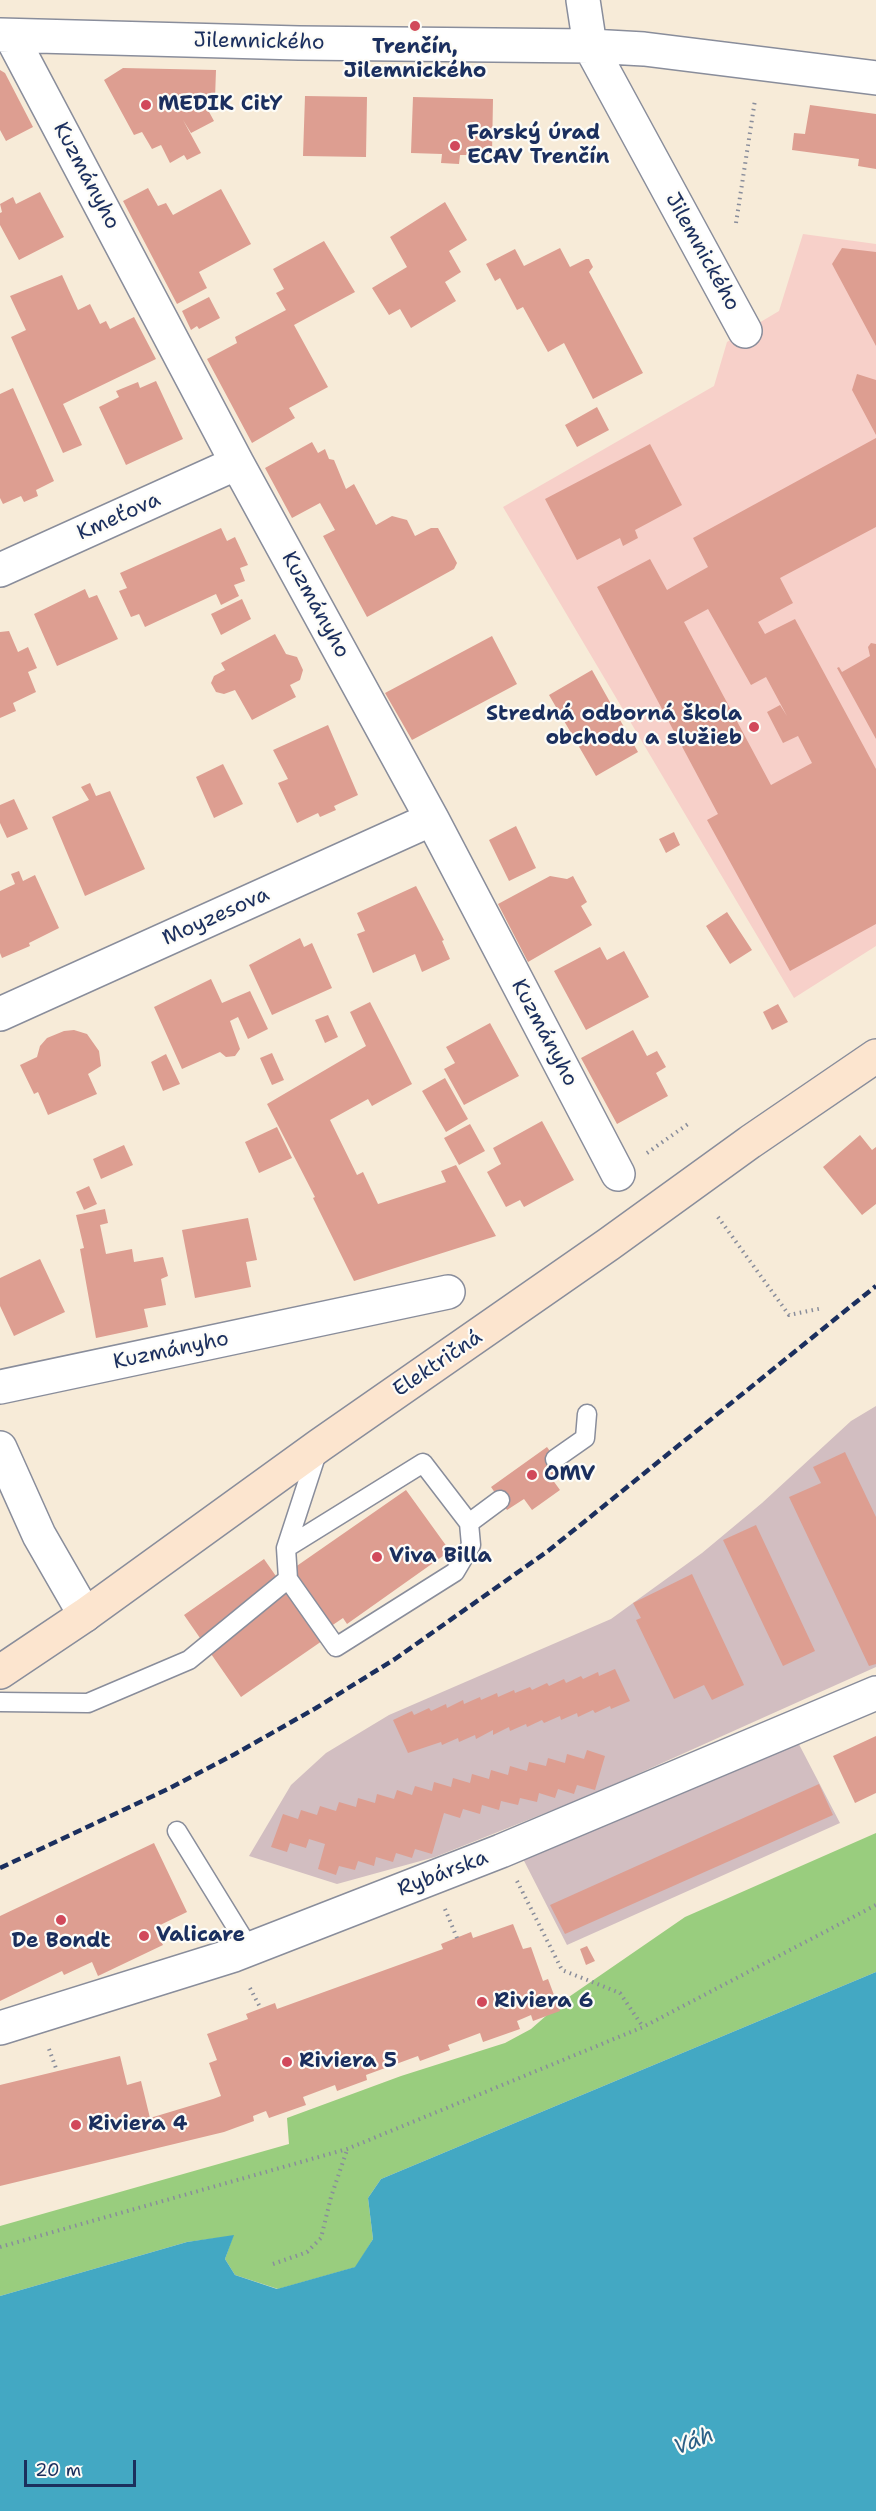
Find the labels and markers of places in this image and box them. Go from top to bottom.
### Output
marker: Trenčín, Jilemnického [408,19,422,33]
place label: Trenčín, Jilemnického [344,35,486,85]
place label: MEDIK CitY [158,92,283,118]
marker: MEDIK CitY [139,98,153,112]
place label: Farský úrad ECAV Trenčín [467,121,609,171]
marker: Farský úrad ECAV Trenčín [448,139,462,153]
place label: Stredná odborná škola obchodu a služieb [486,702,742,752]
marker: Stredná odborná škola obchodu a služieb [747,720,761,734]
place label: OMV [544,1462,595,1488]
marker: OMV [525,1468,539,1482]
place label: Viva Billa [389,1544,492,1570]
marker: Viva Billa [370,1550,384,1564]
marker: De Bondt [54,1913,68,1927]
place label: Valicare [156,1923,245,1949]
place label: De Bondt [11,1929,111,1955]
marker: Valicare [137,1929,151,1943]
place label: Riviera 6 [494,1989,593,2015]
marker: Riviera 6 [475,1995,489,2009]
place label: Riviera 5 [299,2049,397,2075]
marker: Riviera 5 [280,2055,294,2069]
place label: Riviera 4 [88,2112,187,2138]
marker: Riviera 4 [69,2118,83,2132]

